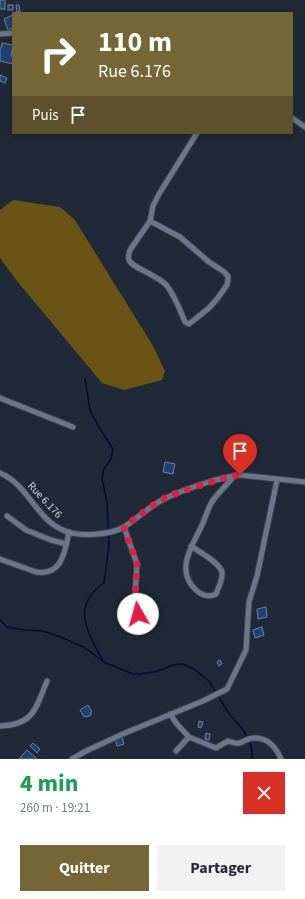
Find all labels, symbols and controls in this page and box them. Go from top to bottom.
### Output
text: 110 m [98,22,172,62]
icon: right [32,28,84,80]
text: Rue 6.176 [98,59,171,84]
icon: arrive [67,104,89,126]
text: Puis [32,105,59,126]
pin [223,434,257,475]
icon: arrive [229,440,251,462]
street label: Rue 6.176 [24,479,66,522]
position arrow [117,593,159,635]
text: 4 min [20,766,78,801]
button: close [243,772,285,814]
text: 260 m · 19:21 [20,799,90,817]
button: Quitter [20,845,149,891]
button: Partager [157,845,285,891]

